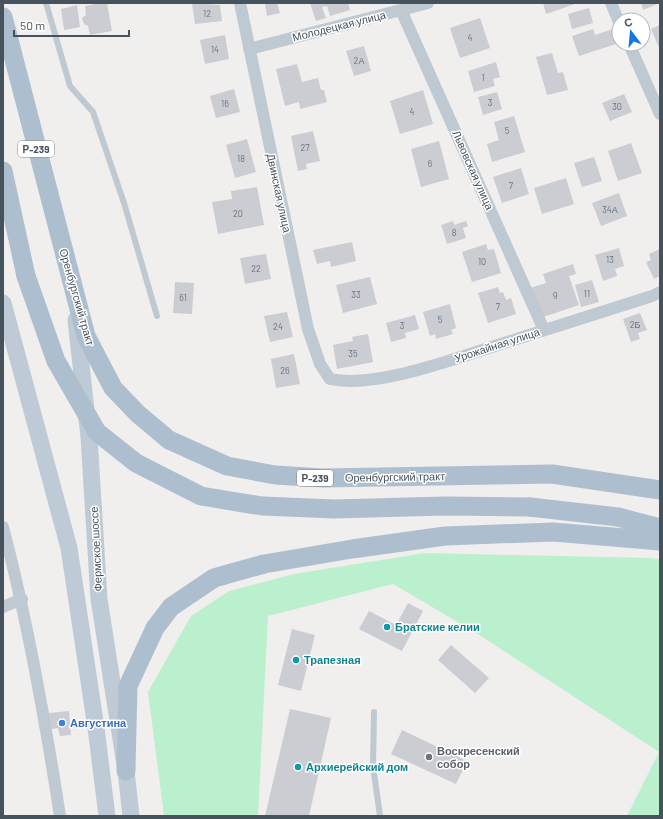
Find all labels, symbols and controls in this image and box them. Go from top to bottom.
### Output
street label: Молодецкая улица [291,7,388,43]
house number: 12 [203,8,211,19]
scale bar [14,12,129,38]
north arrow [611,12,651,52]
text: С [622,15,634,29]
text: 50 m [20,18,45,32]
house number: 4 [468,32,473,43]
house number: 14 [211,44,219,55]
house number: 2А [354,55,364,66]
house number: 1 [481,72,485,83]
house number: 3 [488,97,493,108]
house number: 16 [221,98,229,109]
house number: 30 [612,101,622,112]
house number: 4 [410,106,415,117]
house number: 5 [505,125,510,136]
street label: Львовская улица [450,128,497,212]
road number: Р-239 [18,141,54,157]
house number: 27 [300,142,310,153]
street label: Двинская улица [265,152,294,235]
house number: 18 [237,153,245,164]
house number: 6 [428,158,433,169]
house number: 7 [509,180,514,191]
house number: 34А [602,204,618,215]
house number: 20 [233,208,243,219]
house number: 8 [452,227,457,238]
street label: Оренбургский тракт [57,247,98,347]
house number: 13 [606,254,614,265]
house number: 10 [478,256,486,267]
house number: 22 [251,263,261,274]
house number: 11 [584,288,590,299]
house number: 33 [351,289,361,300]
house number: 9 [553,290,558,301]
house number: 61 [179,292,187,303]
house number: 7 [496,301,501,312]
house number: 5 [438,314,443,325]
house number: 2Б [630,319,640,330]
house number: 3 [400,320,405,331]
house number: 24 [273,321,283,332]
street label: Урожайная улица [453,324,542,364]
house number: 35 [348,348,358,359]
house number: 26 [280,365,290,376]
street label: Оренбургский тракт [345,469,445,484]
road number: Р-239 [297,470,333,486]
street label: Фермское шоссе [87,506,104,592]
place label: Братские келии [395,620,480,633]
marker: Братские келии [382,622,392,632]
place label: Трапезная [304,653,361,666]
marker: Трапезная [291,655,301,665]
place label: Августина [70,716,127,729]
marker: Августина [57,718,67,728]
place label: Воскресенский собор [437,744,520,770]
marker: Воскресенский собор [424,752,434,762]
place label: Архиерейский дом [306,760,408,773]
marker: Архиерейский дом [293,762,303,772]

